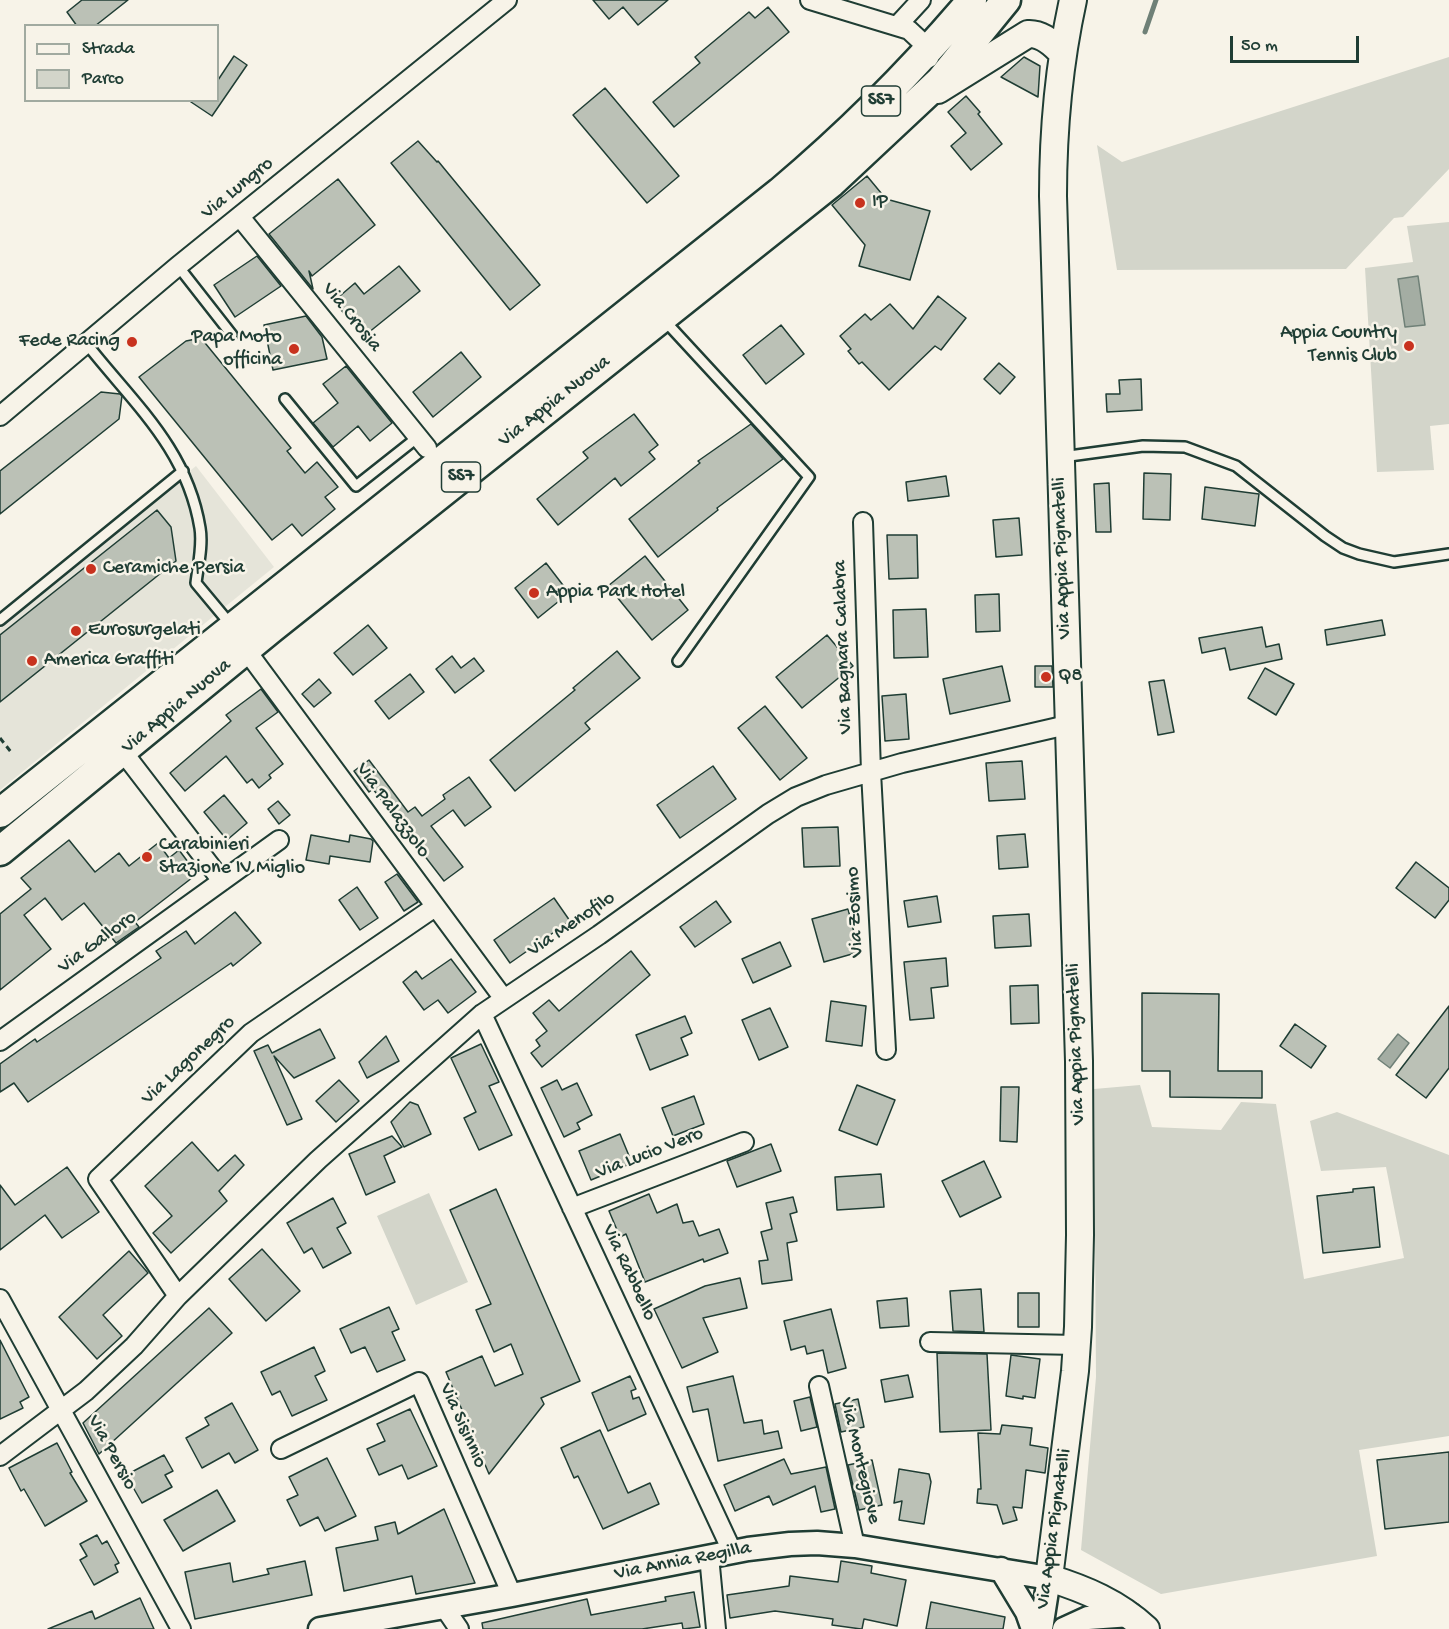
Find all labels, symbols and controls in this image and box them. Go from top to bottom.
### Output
legend [24,24,219,102]
scale bar [1233,24,1362,62]
text: 50 m [1241,36,1278,57]
text: Strada [82,39,135,60]
text: Parco [82,69,124,90]
road number: SS7 [862,86,900,116]
street label: Via Lungro [197,153,279,225]
place label: IP [872,191,888,215]
marker: IP [853,196,867,210]
street label: Via Crosia [316,278,386,358]
place label: Appia Country Tennis Club [1280,322,1397,369]
place label: Papa Moto officina [191,326,282,373]
place label: Fede Racing [19,330,120,354]
marker: Fede Racing [125,335,139,349]
marker: Appia Country Tennis Club [1402,339,1416,353]
marker: Papa Moto officina [287,342,301,356]
street label: Via Appia Nuova [494,351,616,453]
road number: SS7 [442,462,480,492]
street label: Via Appia Pignatelli [1048,477,1078,639]
place label: Ceramiche Persia [103,557,245,581]
street label: Via Bagnara Calabra [829,560,859,734]
marker: Ceramiche Persia [84,562,98,576]
place label: Appia Park Hotel [546,581,685,605]
marker: Appia Park Hotel [527,586,541,600]
place label: Eurosurgelati [88,619,201,643]
marker: Eurosurgelati [69,624,83,638]
place label: America Graffiti [44,649,174,673]
marker: America Graffiti [25,654,39,668]
street label: Via Appia Nuova [117,654,237,760]
place label: Q8 [1058,665,1082,689]
marker: Q8 [1039,670,1053,684]
street label: Via Palazzolo [349,759,435,863]
place label: Carabinieri Stazione IV Miglio [159,834,305,881]
marker: Carabinieri Stazione IV Miglio [140,850,154,864]
street label: Via Zosimo [842,866,870,958]
street label: Via Menofilo [524,887,620,963]
street label: Via Galloro [54,906,142,980]
street label: Via Appia Pignatelli [1062,963,1092,1125]
street label: Via Lagonegro [137,1011,241,1111]
street label: Via Lucio Vero [593,1123,707,1185]
street label: Via Rabbello [595,1221,661,1325]
street label: Via Sisinnio [433,1380,491,1472]
street label: Via Montegiove [833,1396,885,1526]
street label: Via Persio [81,1411,141,1495]
street label: Via Appia Pignatelli [1032,1447,1078,1611]
street label: Via Annia Regilla [613,1537,753,1587]

